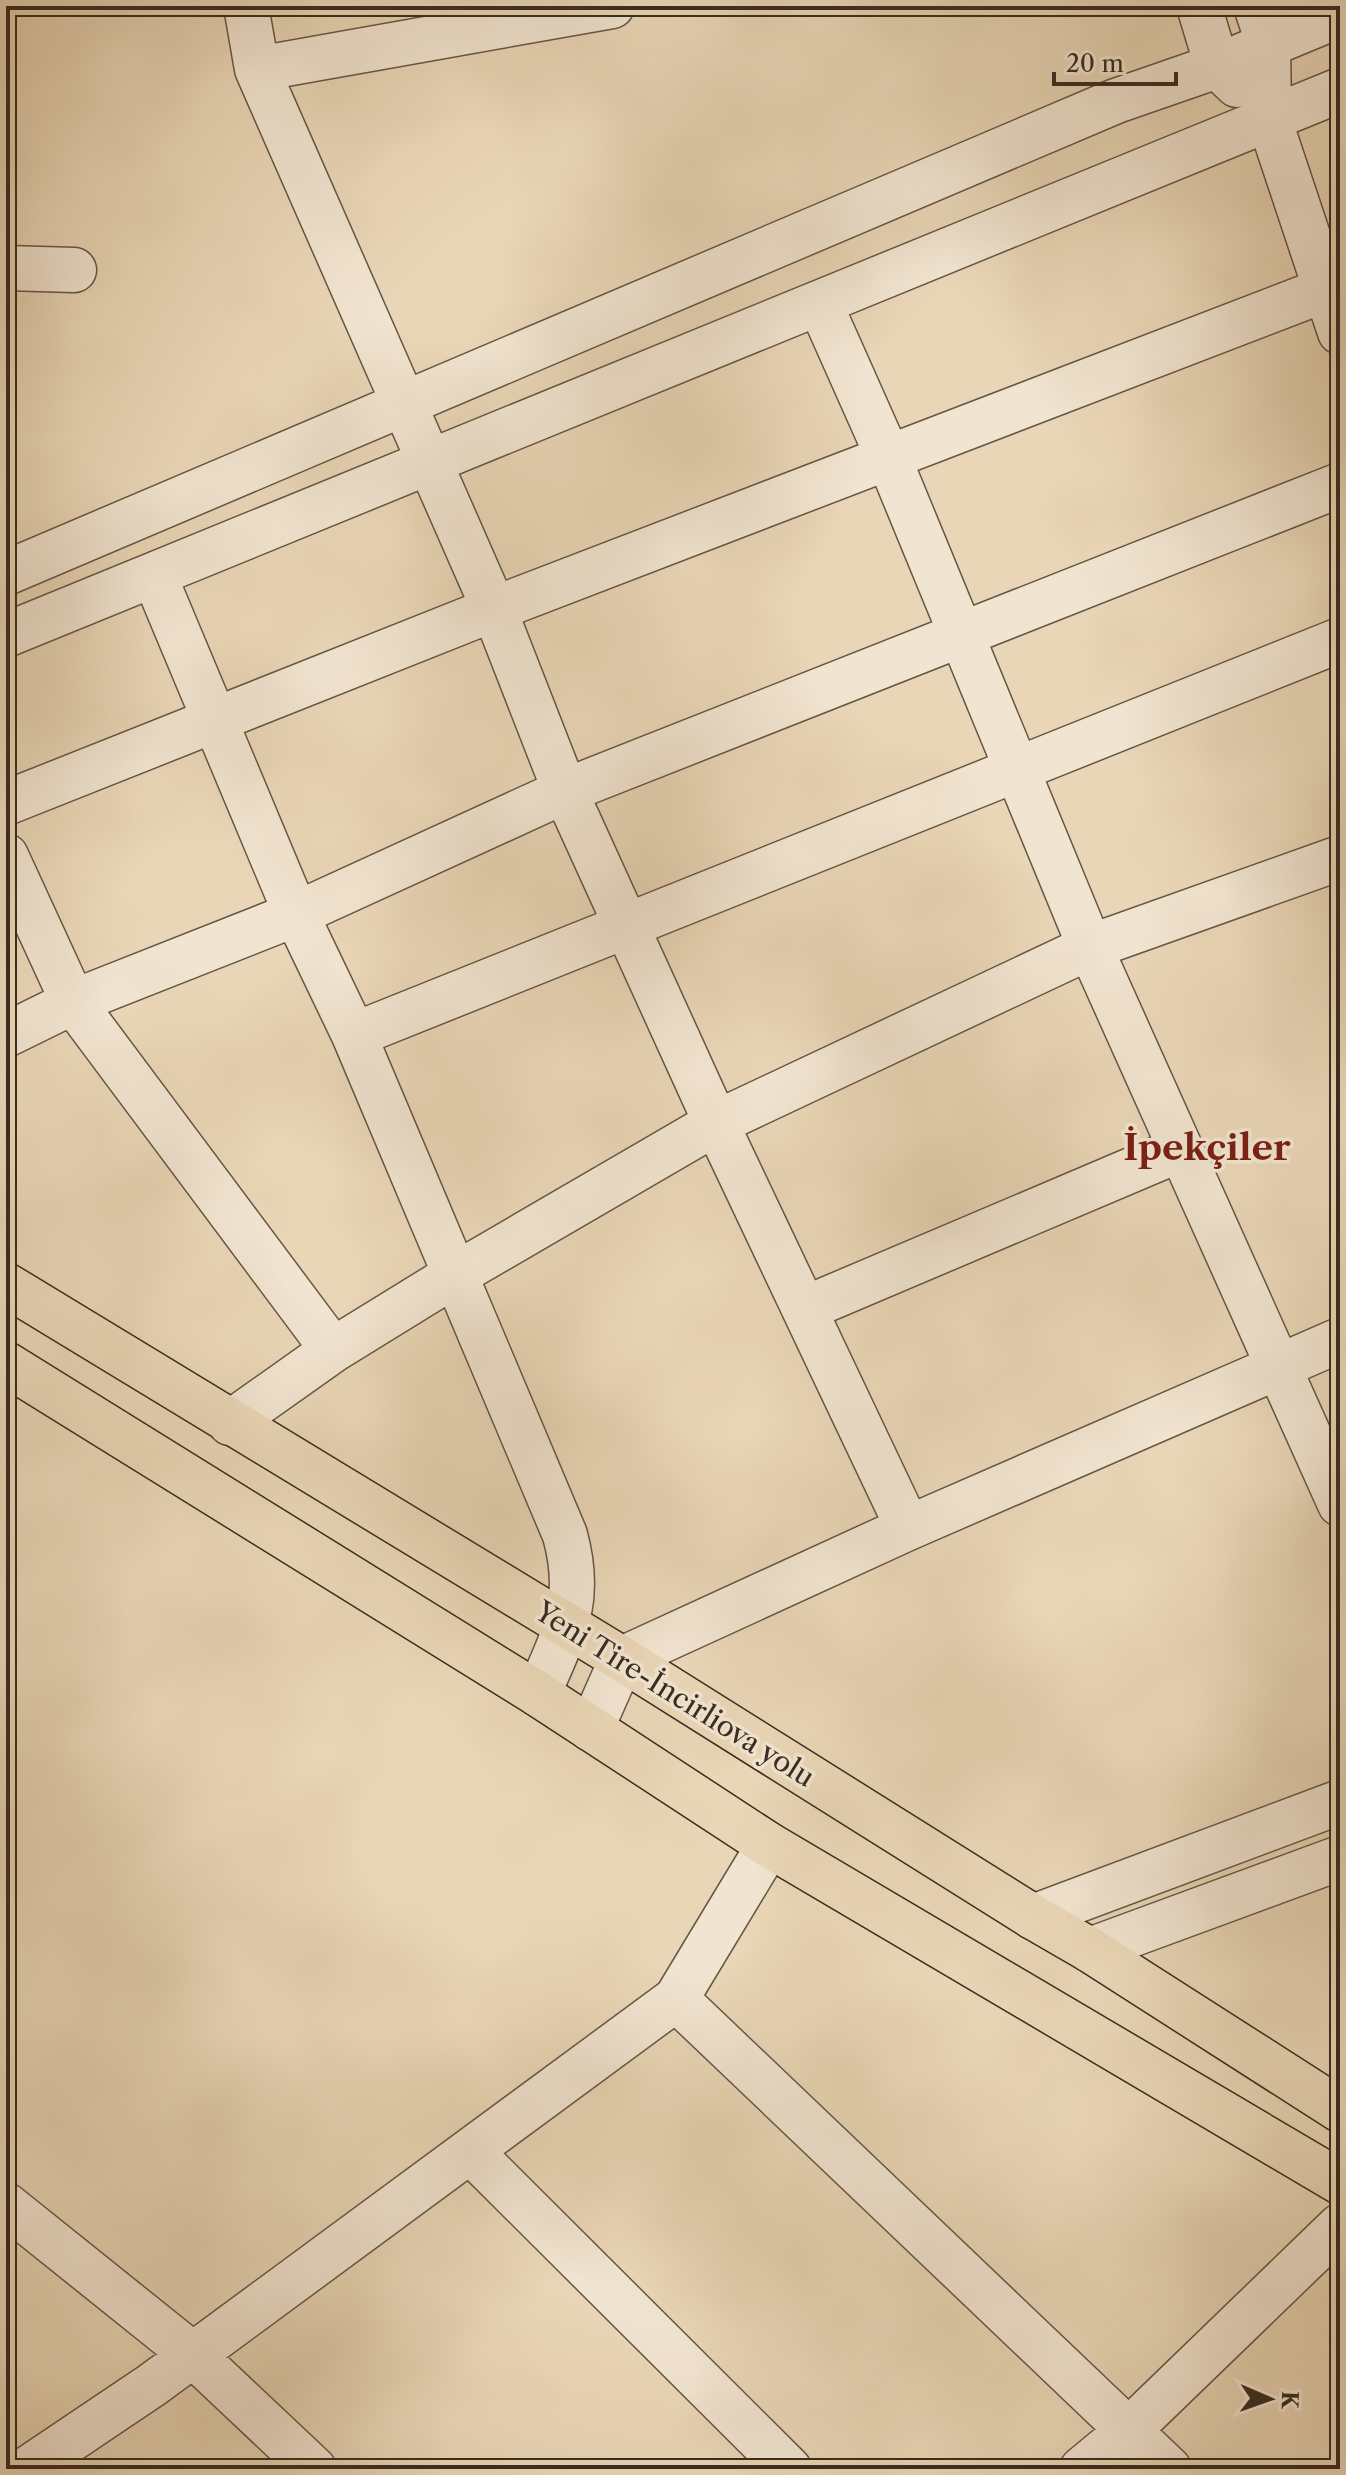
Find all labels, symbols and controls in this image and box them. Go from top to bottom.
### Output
scale bar [1054,36,1176,86]
text: 20 m [1066,49,1124,78]
district label: İpekçiler [1123,1125,1291,1169]
street label: Yeni Tire-İncirliova yolu [528,1593,821,1794]
north arrow [1230,2359,1310,2439]
text: K [1276,2390,1303,2410]

